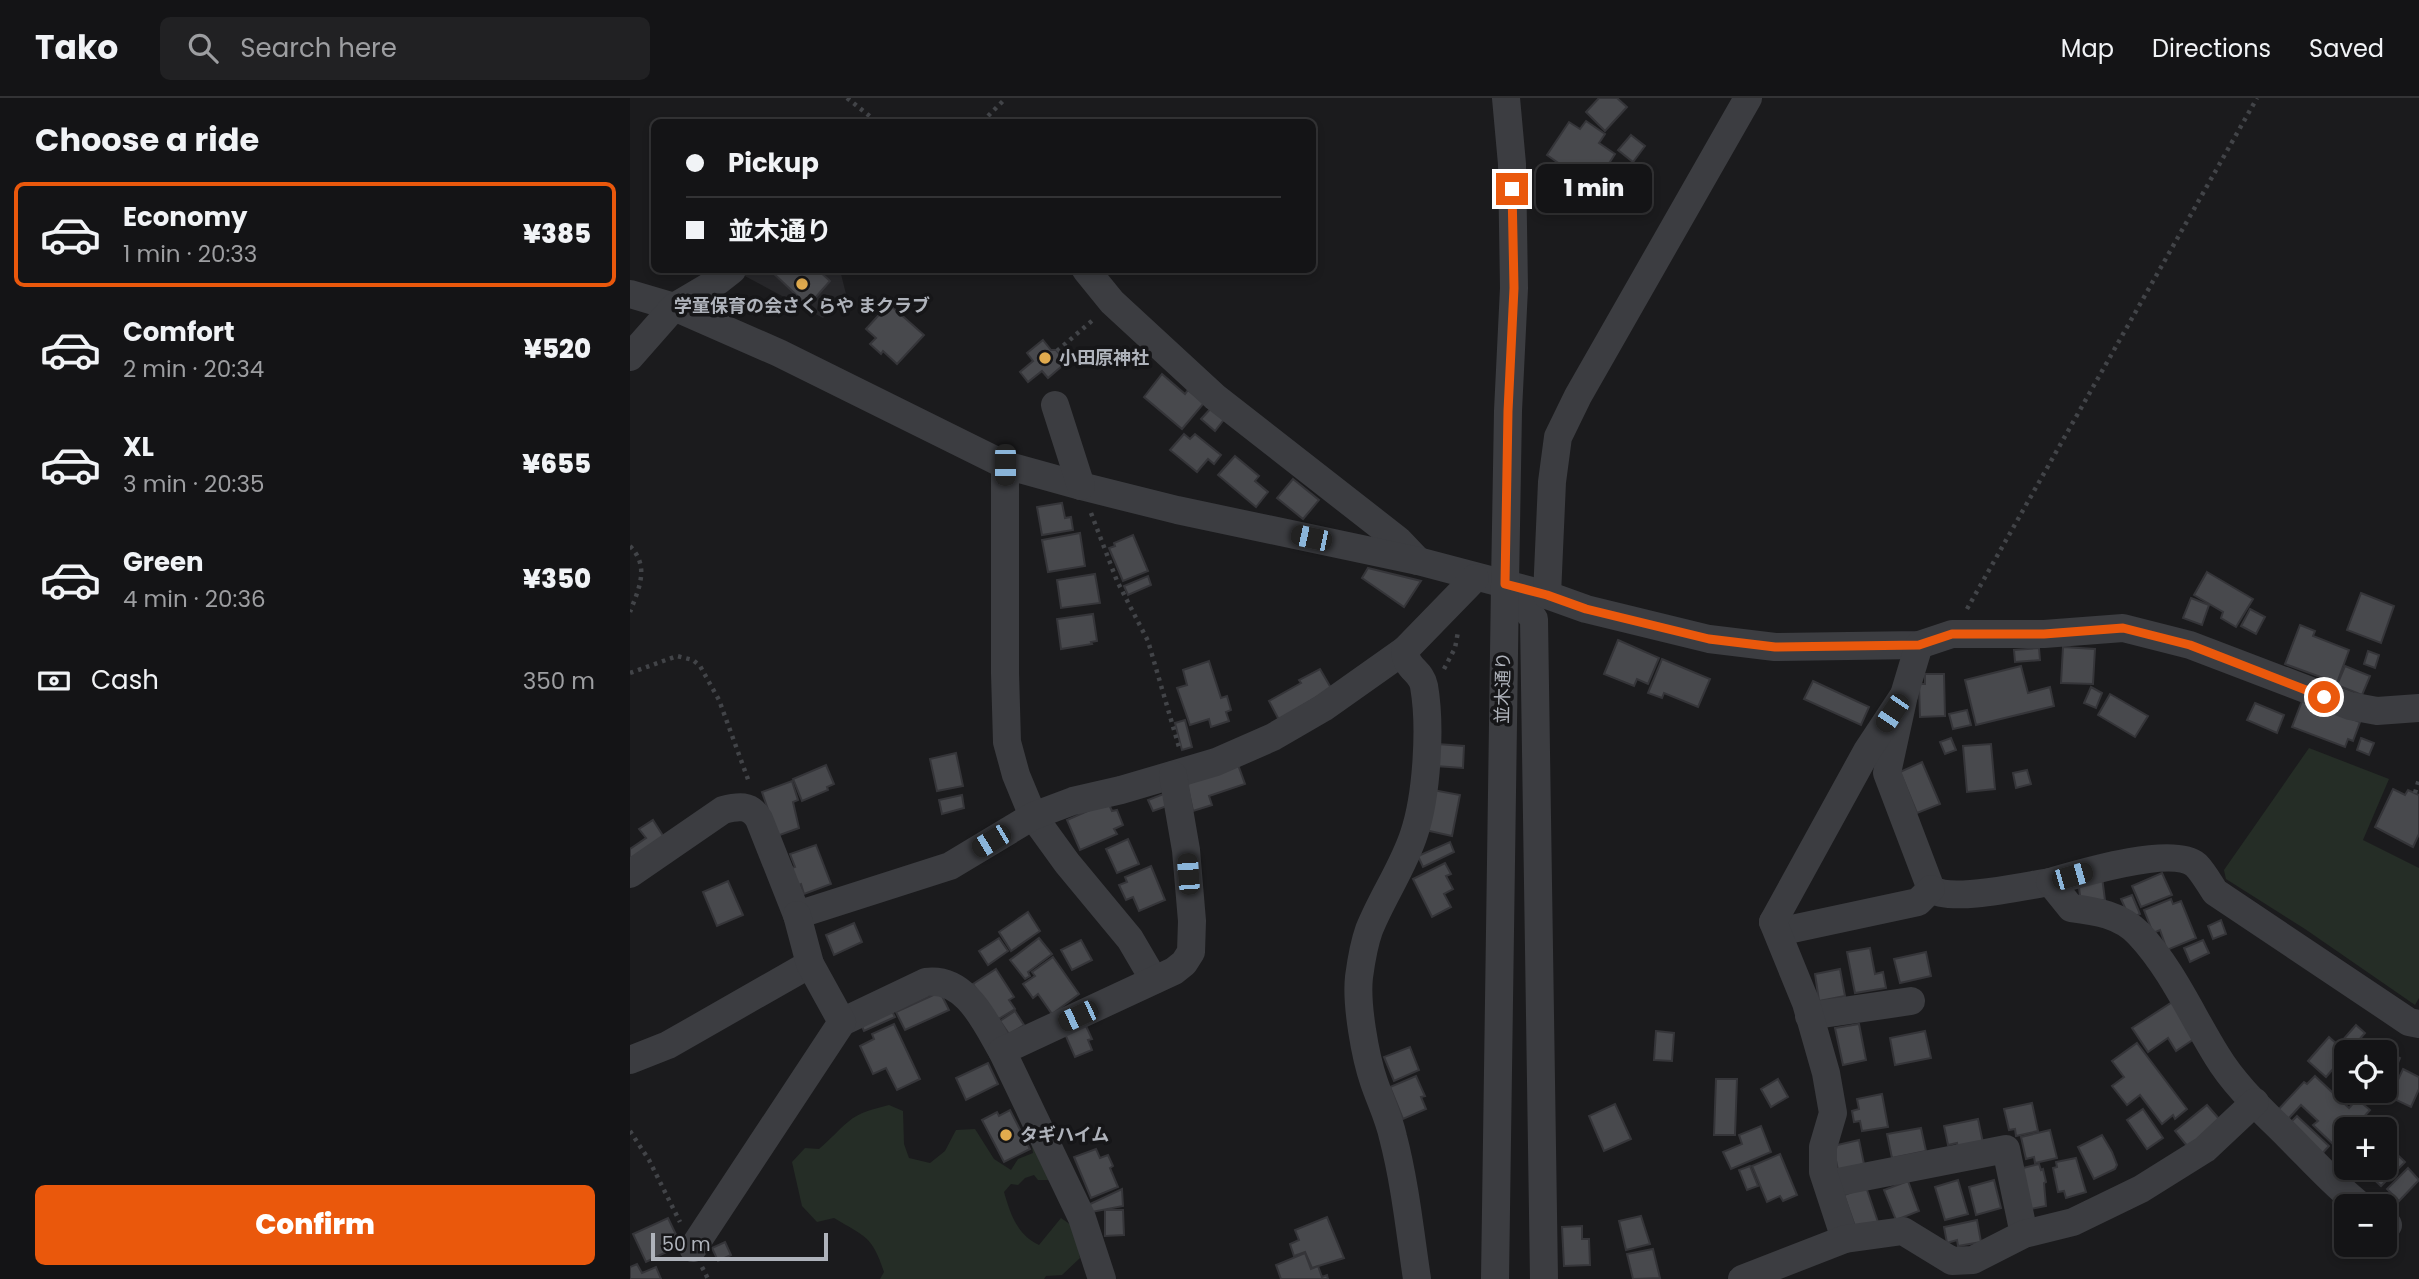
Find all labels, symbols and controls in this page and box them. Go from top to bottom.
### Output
search box [160,17,650,80]
text: Tako [35,24,118,71]
icon: search [184,29,222,67]
text: Search here [240,30,397,66]
text: Map [2061,32,2114,65]
text: Directions [2152,32,2271,65]
text: Saved [2309,32,2384,65]
text: Choose a ride [35,117,259,162]
text: Pickup [728,145,819,181]
callout: 1 min [1536,164,1652,214]
text: 1 min [1564,172,1624,204]
route end [1496,173,1528,205]
text: Economy [123,199,247,235]
icon: car [39,203,102,266]
text: 並木通り [728,213,832,249]
text: ¥385 [523,216,591,252]
text: 1 min · 20:33 [123,238,257,270]
marker: 学童保育の会さくらや まクラブ [794,276,810,292]
place label: 学童保育の会さくらや まクラブ [674,293,930,318]
text: Comfort [123,314,235,350]
icon: car [39,318,102,381]
text: ¥520 [524,331,591,367]
place label: 小田原神社 [1059,345,1149,370]
marker: 小田原神社 [1037,350,1053,366]
text: 2 min · 20:34 [123,353,264,385]
text: XL [123,429,154,465]
icon: car [39,433,102,496]
car [995,444,1016,486]
text: ¥655 [522,446,591,482]
text: 3 min · 20:35 [123,468,264,500]
car [1289,523,1334,553]
text: Green [123,544,204,580]
icon: car [39,548,102,611]
text: ¥350 [523,561,591,597]
text: 4 min · 20:36 [123,583,266,615]
street label: 並木通り [1489,652,1516,724]
icon: cash [35,662,73,700]
text: Cash [91,662,159,698]
text: 350 m [523,665,595,697]
route start [2308,681,2340,713]
car [1872,690,1913,736]
car [968,821,1015,861]
car [1177,852,1200,896]
car [2049,860,2096,892]
car [1055,998,1102,1034]
map controls [2334,1040,2397,1257]
button: locate [2334,1040,2397,1103]
button: + [2334,1117,2397,1180]
place label: タギハイム [1020,1122,1109,1147]
marker: タギハイム [998,1127,1014,1143]
button: Confirm [35,1185,595,1265]
button: − [2334,1194,2397,1257]
scale bar [651,1230,828,1262]
text: 50 m [662,1231,711,1258]

